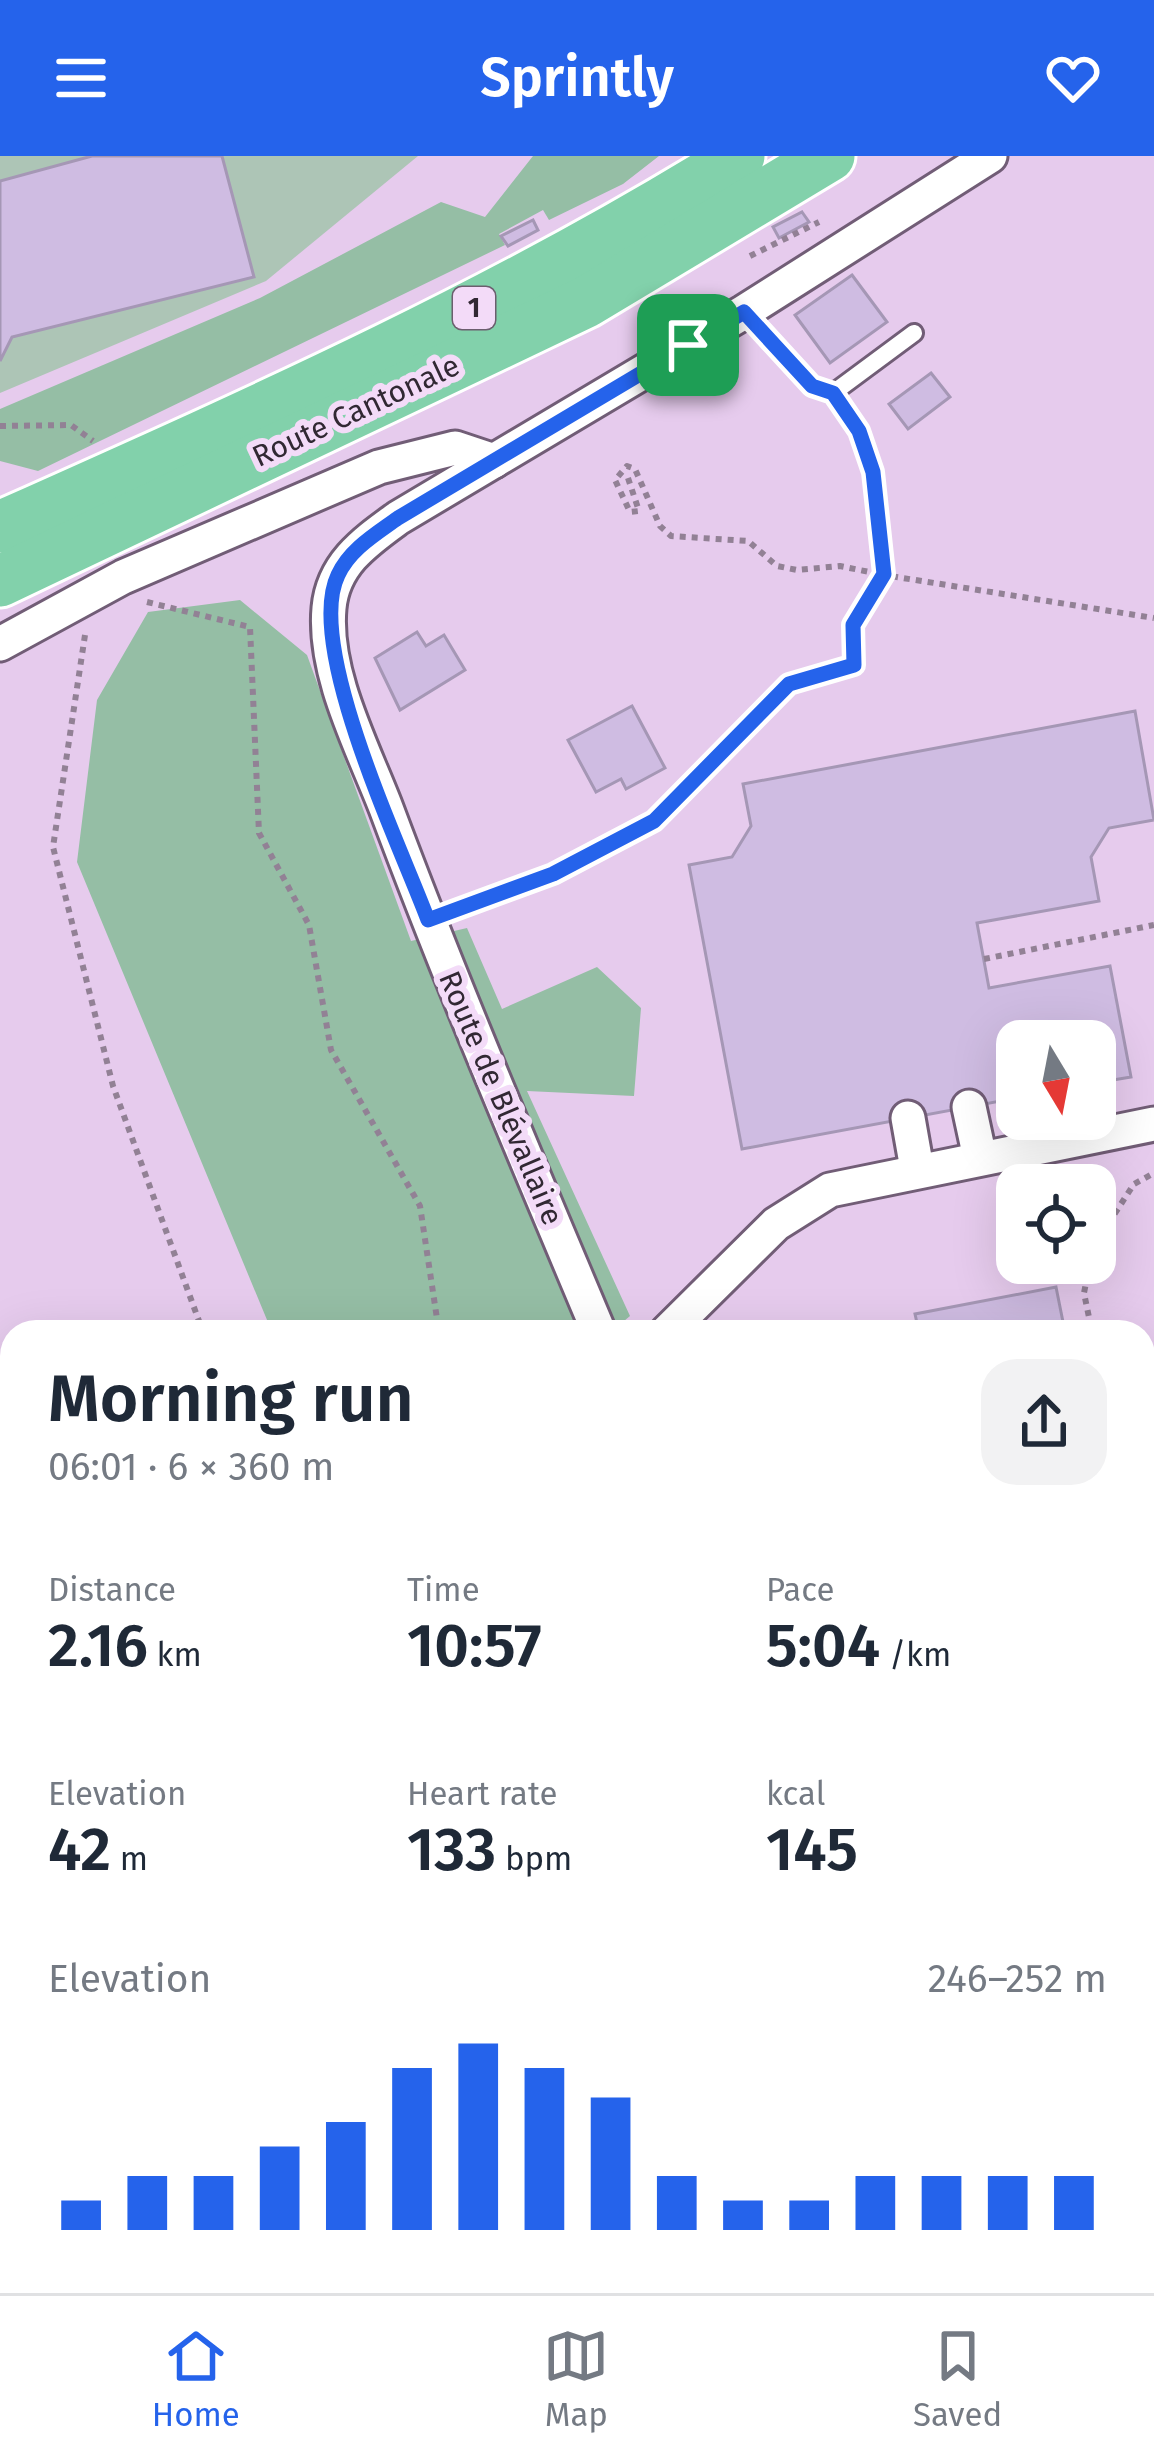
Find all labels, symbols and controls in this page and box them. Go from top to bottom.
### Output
icon: menu [48,45,114,111]
icon: heart [1040,45,1106,111]
text: Sprintly [480,46,674,110]
road number: 1 [453,287,495,329]
pin [637,294,739,396]
icon: arrive [655,312,721,378]
street label: Route Cantonale [247,347,465,475]
street label: Route de Blévallaire [431,966,571,1230]
north arrow [996,1020,1116,1140]
map controls [996,1020,1116,1284]
button: locate [996,1164,1116,1284]
text: Morning run [48,1359,414,1438]
button: share [981,1359,1107,1485]
text: 06:01 · 6 × 360 m [48,1444,334,1490]
text: Distance [48,1570,176,1610]
text: Time [407,1570,480,1610]
text: Pace [766,1570,834,1610]
text: 2.16 [48,1610,148,1682]
text: 10:57 [407,1610,542,1682]
text: 5:04 [766,1610,880,1682]
text: km [148,1635,202,1675]
text: /km [880,1635,951,1675]
text: Elevation [48,1774,186,1814]
text: Heart rate [407,1774,557,1814]
text: kcal [766,1774,825,1814]
text: 42 [48,1814,111,1886]
text: 133 [407,1814,496,1886]
text: 145 [766,1814,858,1886]
text: m [111,1839,148,1879]
text: bpm [496,1839,572,1879]
text: Elevation [48,1956,211,2002]
text: 246–252 m [928,1956,1107,2002]
tab: Home [152,2323,240,2435]
tab: Map [543,2323,609,2435]
tab: Saved [913,2323,1002,2435]

